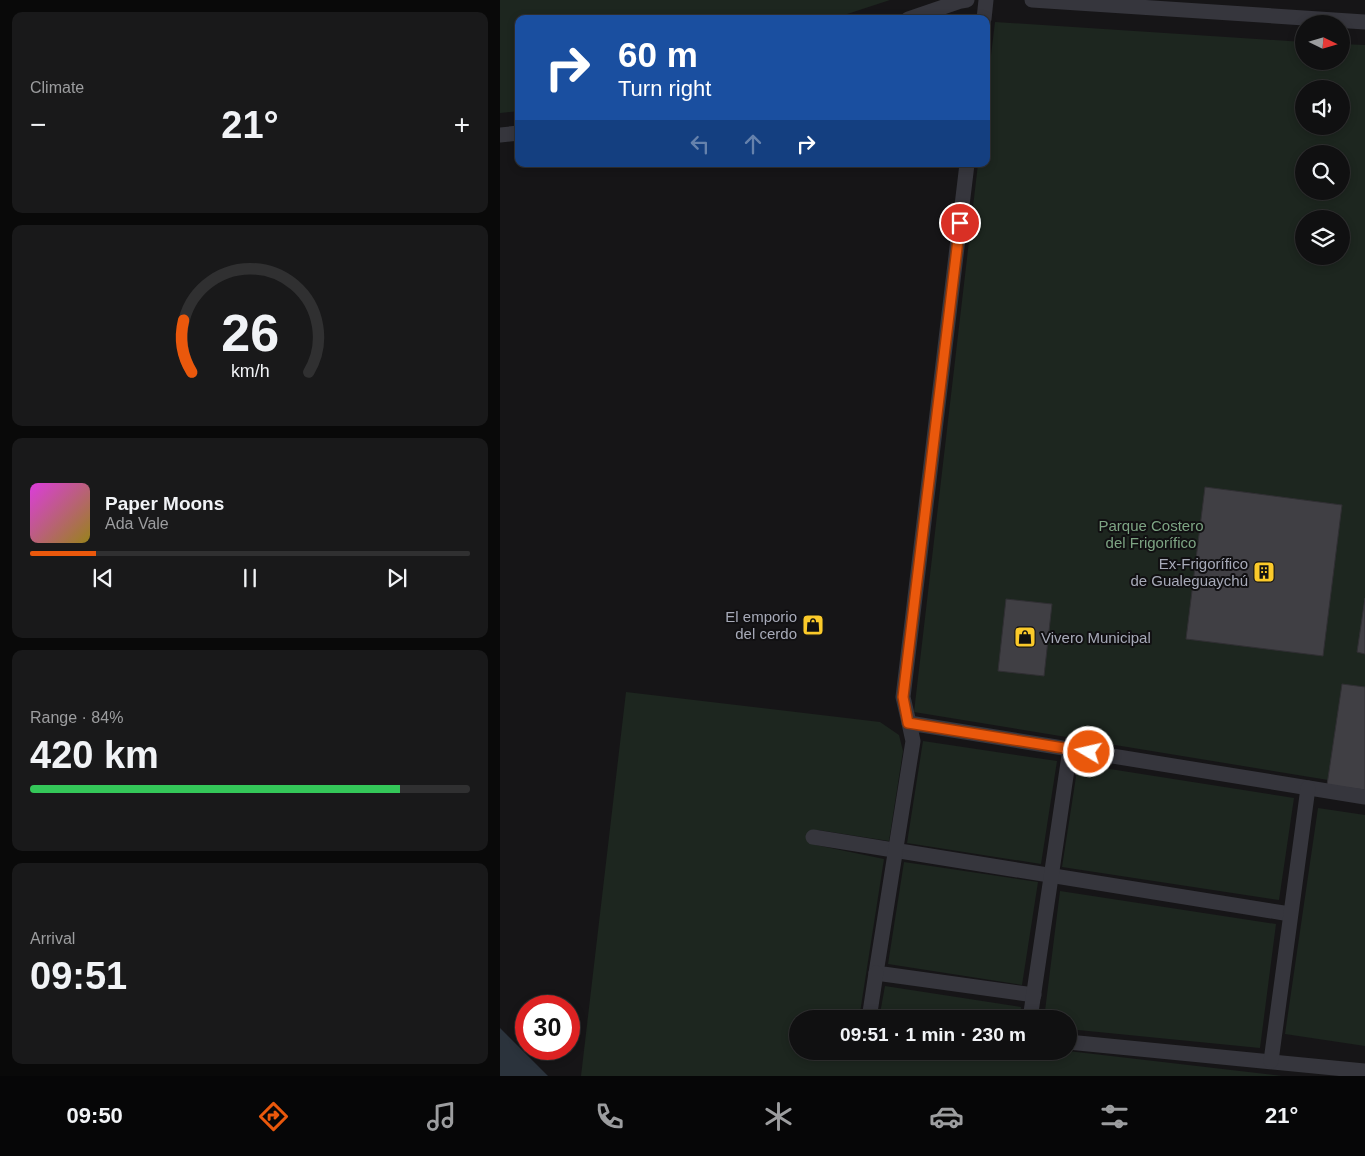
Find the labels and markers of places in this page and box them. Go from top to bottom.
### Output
pin [939,202,981,244]
place label: Ex-Frigorífico de Gualeguaychú [1130,555,1248,589]
building icon: Ex-Frigorífico de Gualeguaychú [1252,560,1276,584]
place label: El emporio del cerdo [725,608,797,642]
shop icon: El emporio del cerdo [801,613,825,637]
shop icon: Vivero Municipal [1013,625,1037,649]
place label: Vivero Municipal [1041,629,1151,646]

